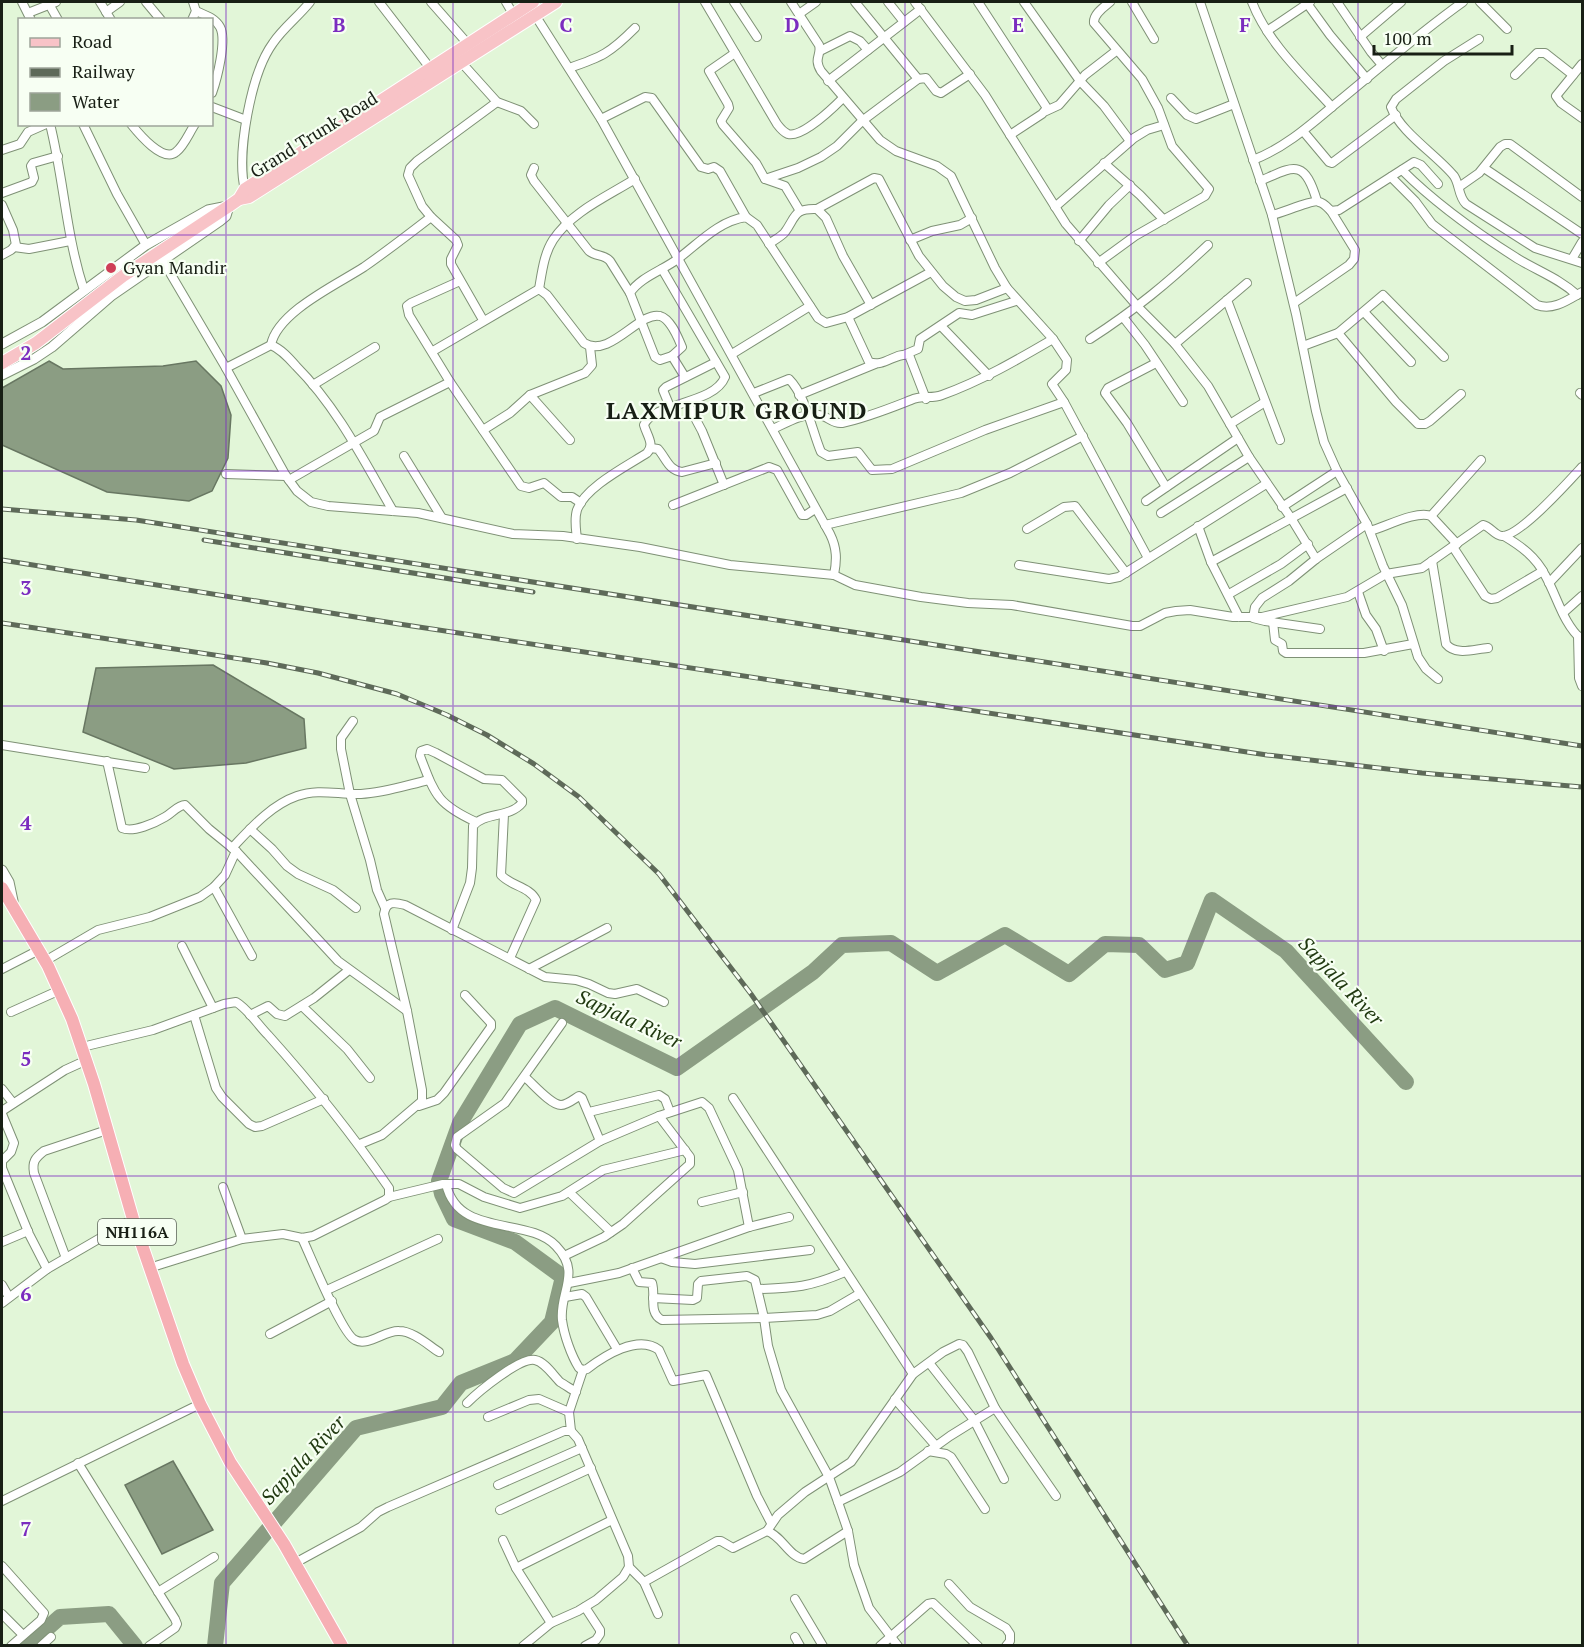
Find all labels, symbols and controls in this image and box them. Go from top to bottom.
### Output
text: B [333,11,346,38]
text: C [559,11,573,38]
text: D [785,11,799,38]
text: E [1012,11,1024,38]
text: F [1239,11,1251,38]
legend [18,18,213,126]
scale bar [1374,18,1512,56]
text: 100 m [1383,26,1432,50]
text: Road [72,29,112,53]
text: Railway [72,59,136,83]
street label: Grand Trunk Road [245,85,382,183]
text: Water [72,89,119,113]
place label: Gyan Mandir [123,255,226,279]
marker: Gyan Mandir [104,261,118,275]
text: 2 [20,339,32,366]
district label: LAXMIPUR GROUND [606,394,868,426]
text: 3 [20,574,32,601]
text: 4 [20,809,32,836]
water label: Sapjala River [1293,930,1391,1032]
water label: Sapjala River [572,982,687,1055]
text: 5 [20,1045,32,1072]
road number: NH116A [98,1219,176,1245]
text: 6 [20,1280,32,1307]
water label: Sapjala River [254,1408,352,1510]
text: 7 [20,1515,32,1542]

